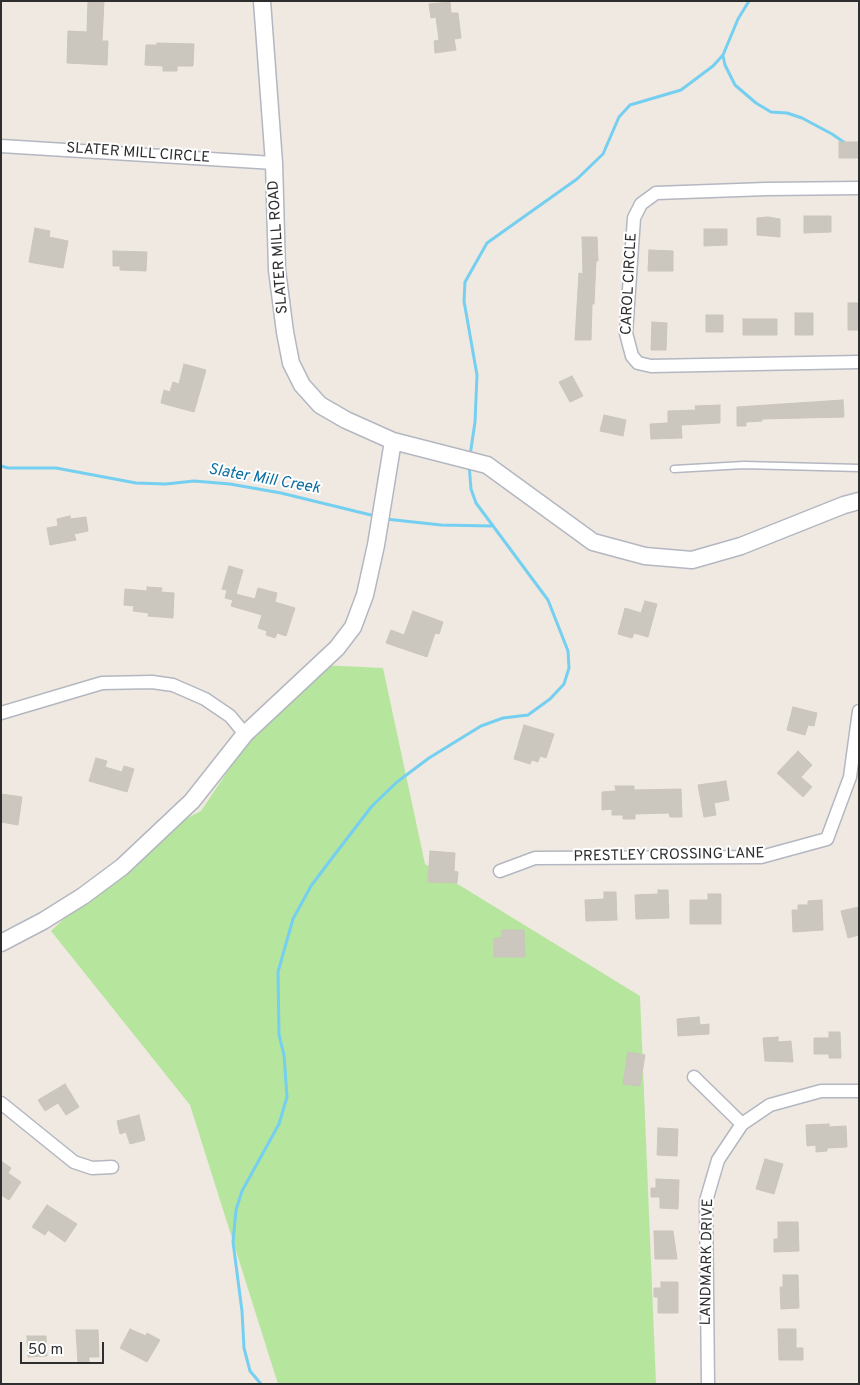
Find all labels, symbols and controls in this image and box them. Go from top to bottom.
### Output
street label: SLATER MILL CIRCLE [65,140,211,168]
street label: SLATER MILL ROAD [265,180,293,314]
street label: CAROL CIRCLE [618,232,642,336]
water label: Slater Mill Creek [207,461,321,499]
street label: PRESTLEY CROSSING LANE [573,845,765,867]
street label: LANDMARK DRIVE [698,1198,718,1326]
scale bar [22,1332,106,1364]
text: 50 m [28,1341,63,1360]

